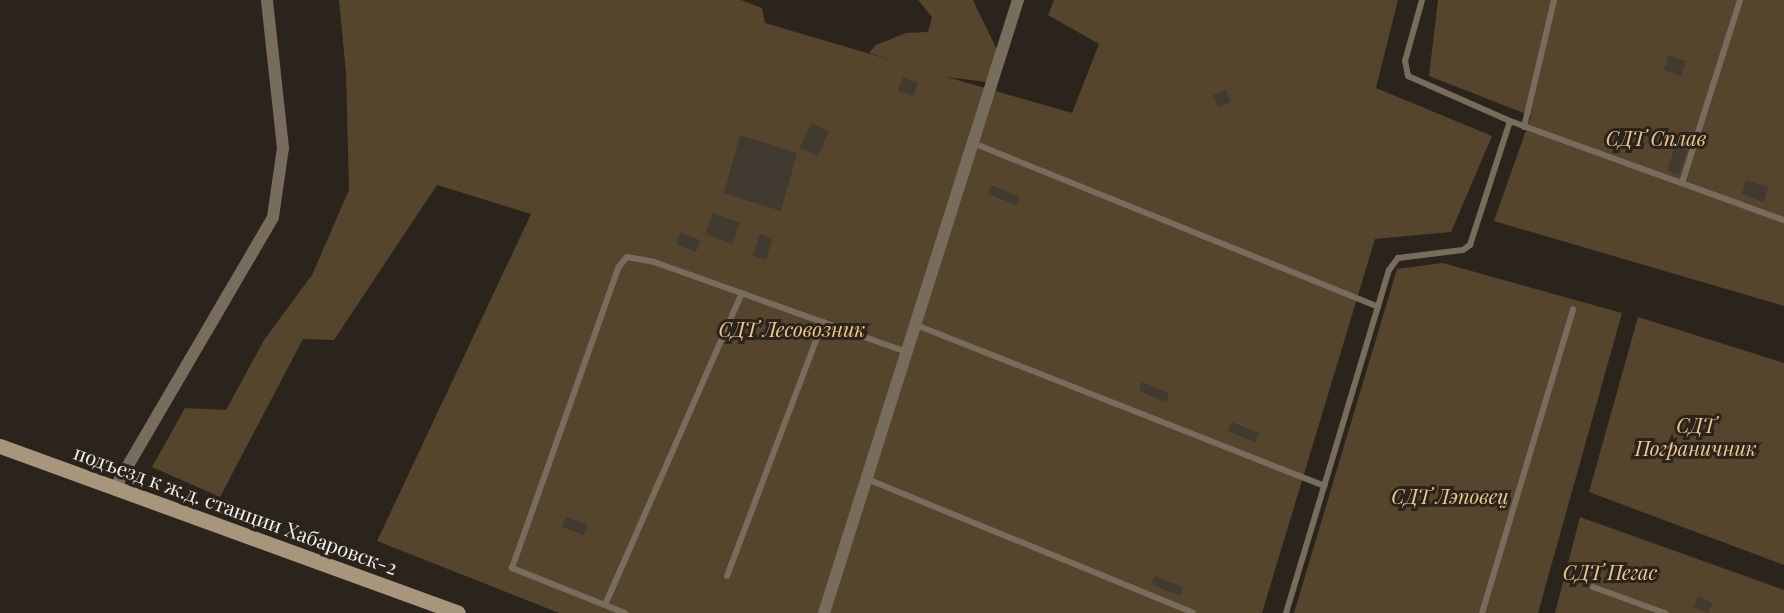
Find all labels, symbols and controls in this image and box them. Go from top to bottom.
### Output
park label: СДТ Сплав [1606,125,1706,149]
park label: СДТ Лесовозник [718,316,866,340]
park label: СДТ Пограничник [1635,412,1757,459]
street label: подъезд к ж.д. станции Хабаровск-2 [71,439,401,579]
park label: СДТ Лэповец [1391,483,1509,507]
park label: СДТ Пегас [1563,559,1657,583]

